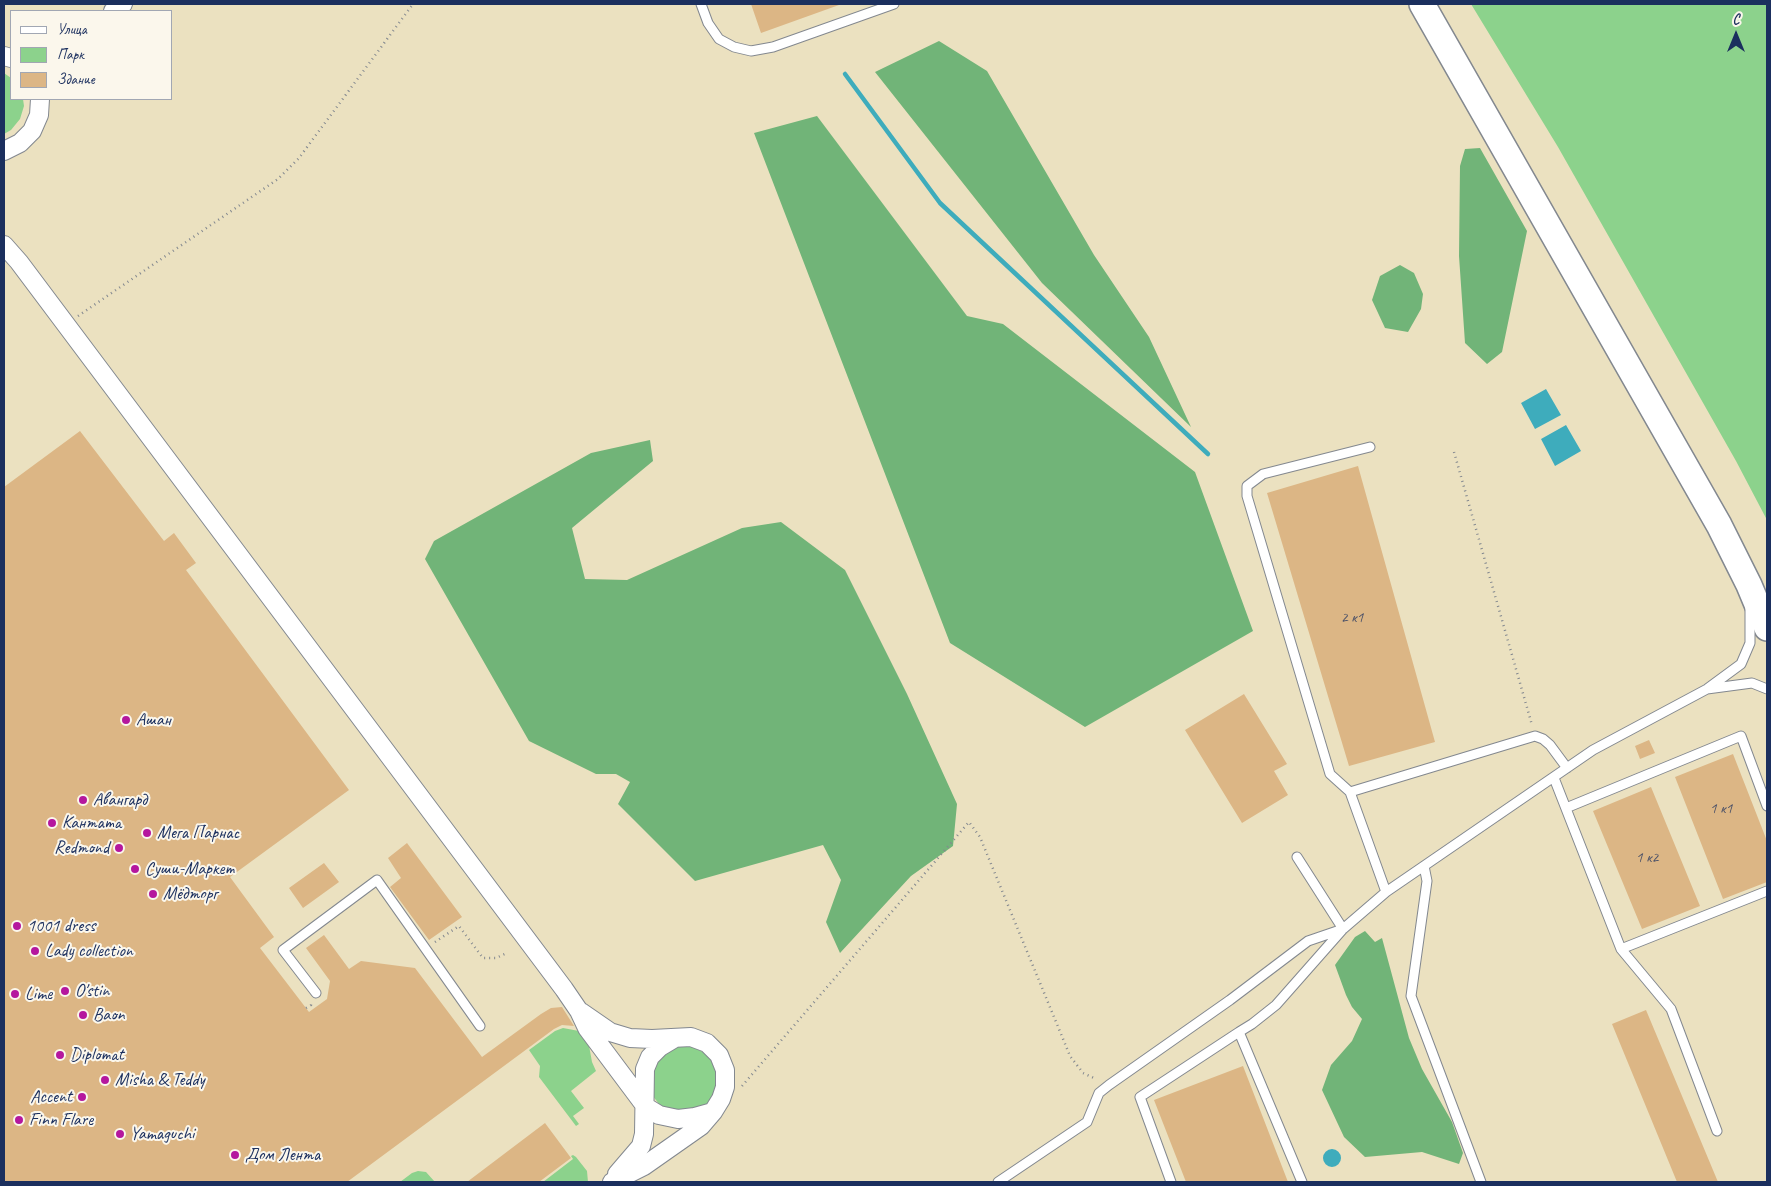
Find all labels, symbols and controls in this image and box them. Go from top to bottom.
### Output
legend [10,10,172,100]
north arrow [1711,10,1761,60]
text: С [1733,11,1739,28]
text: Улица [57,20,87,39]
text: Парк [57,45,84,64]
text: Здание [57,70,95,89]
house number: 2 к1 [1341,609,1363,627]
place label: Ашан [136,709,171,731]
marker: Ашан [120,714,132,726]
place label: Авангард [93,789,147,811]
marker: Авангард [77,794,89,806]
house number: 1 к1 [1710,800,1732,818]
place label: Кантата [62,812,121,834]
marker: Кантата [46,817,58,829]
place label: Мега Парнас [157,822,239,844]
marker: Мега Парнас [141,827,153,839]
place label: Redmond [54,837,109,859]
marker: Redmond [113,842,125,854]
house number: 1 к2 [1636,849,1658,867]
place label: Суши-Маркет [145,858,234,880]
marker: Суши-Маркет [129,863,141,875]
place label: Мёдторг [163,883,217,905]
marker: Мёдторг [147,888,159,900]
place label: 1001 dress [27,915,95,937]
marker: 1001 dress [11,920,23,932]
place label: Lady collection [45,940,133,962]
marker: Lady collection [29,945,41,957]
place label: O′stin [75,980,109,1002]
place label: Lime [25,983,52,1005]
marker: O′stin [59,985,71,997]
marker: Lime [9,988,21,1000]
place label: Baon [93,1004,125,1026]
marker: Baon [77,1009,89,1021]
place label: Diplomat [70,1044,124,1066]
marker: Diplomat [54,1049,66,1061]
place label: Misha & Teddy [115,1069,205,1091]
marker: Misha & Teddy [99,1074,111,1086]
place label: Accent [30,1086,72,1108]
marker: Accent [76,1091,88,1103]
place label: Finn Flare [29,1109,93,1131]
marker: Finn Flare [13,1114,25,1126]
place label: Yamaguchi [130,1123,194,1145]
marker: Yamaguchi [114,1128,126,1140]
place label: Дом Лента [245,1144,320,1166]
marker: Дом Лента [229,1149,241,1161]

